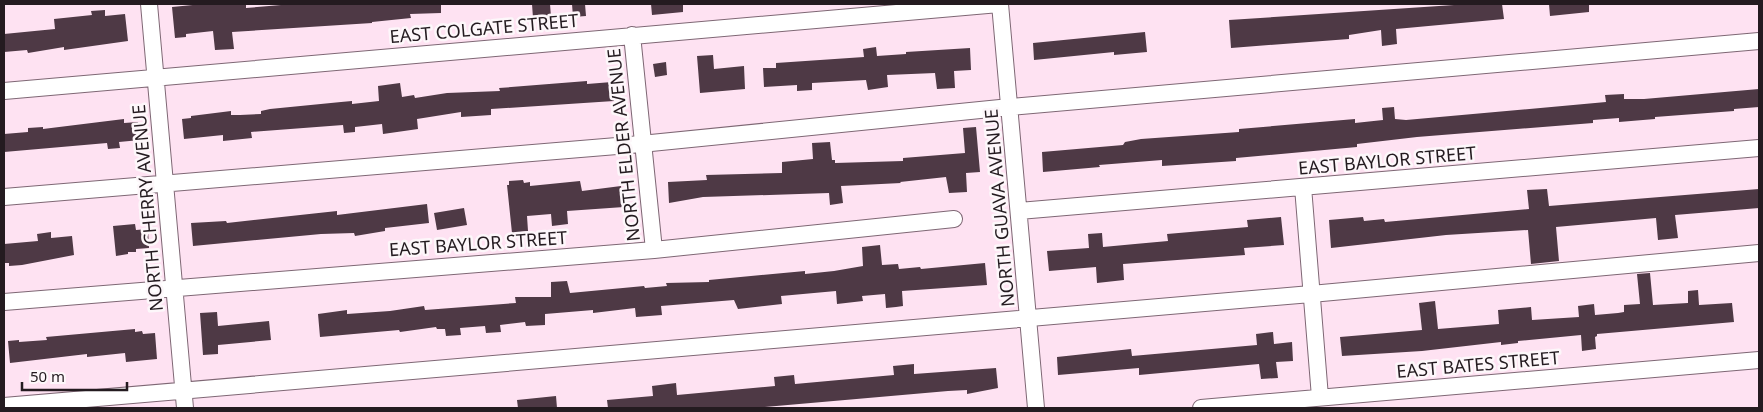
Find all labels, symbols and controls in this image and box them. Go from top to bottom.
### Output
street label: EAST COLGATE STREET [389,8,579,48]
street label: NORTH ELDER AVENUE [601,47,645,243]
street label: NORTH CHERRY AVENUE [126,104,168,312]
street label: NORTH GUAVA AVENUE [978,108,1020,308]
street label: EAST BAYLOR STREET [1297,140,1477,180]
street label: EAST BAYLOR STREET [388,225,568,261]
street label: EAST BATES STREET [1395,345,1561,383]
scale bar [22,360,128,392]
text: 50 m [30,366,65,386]

